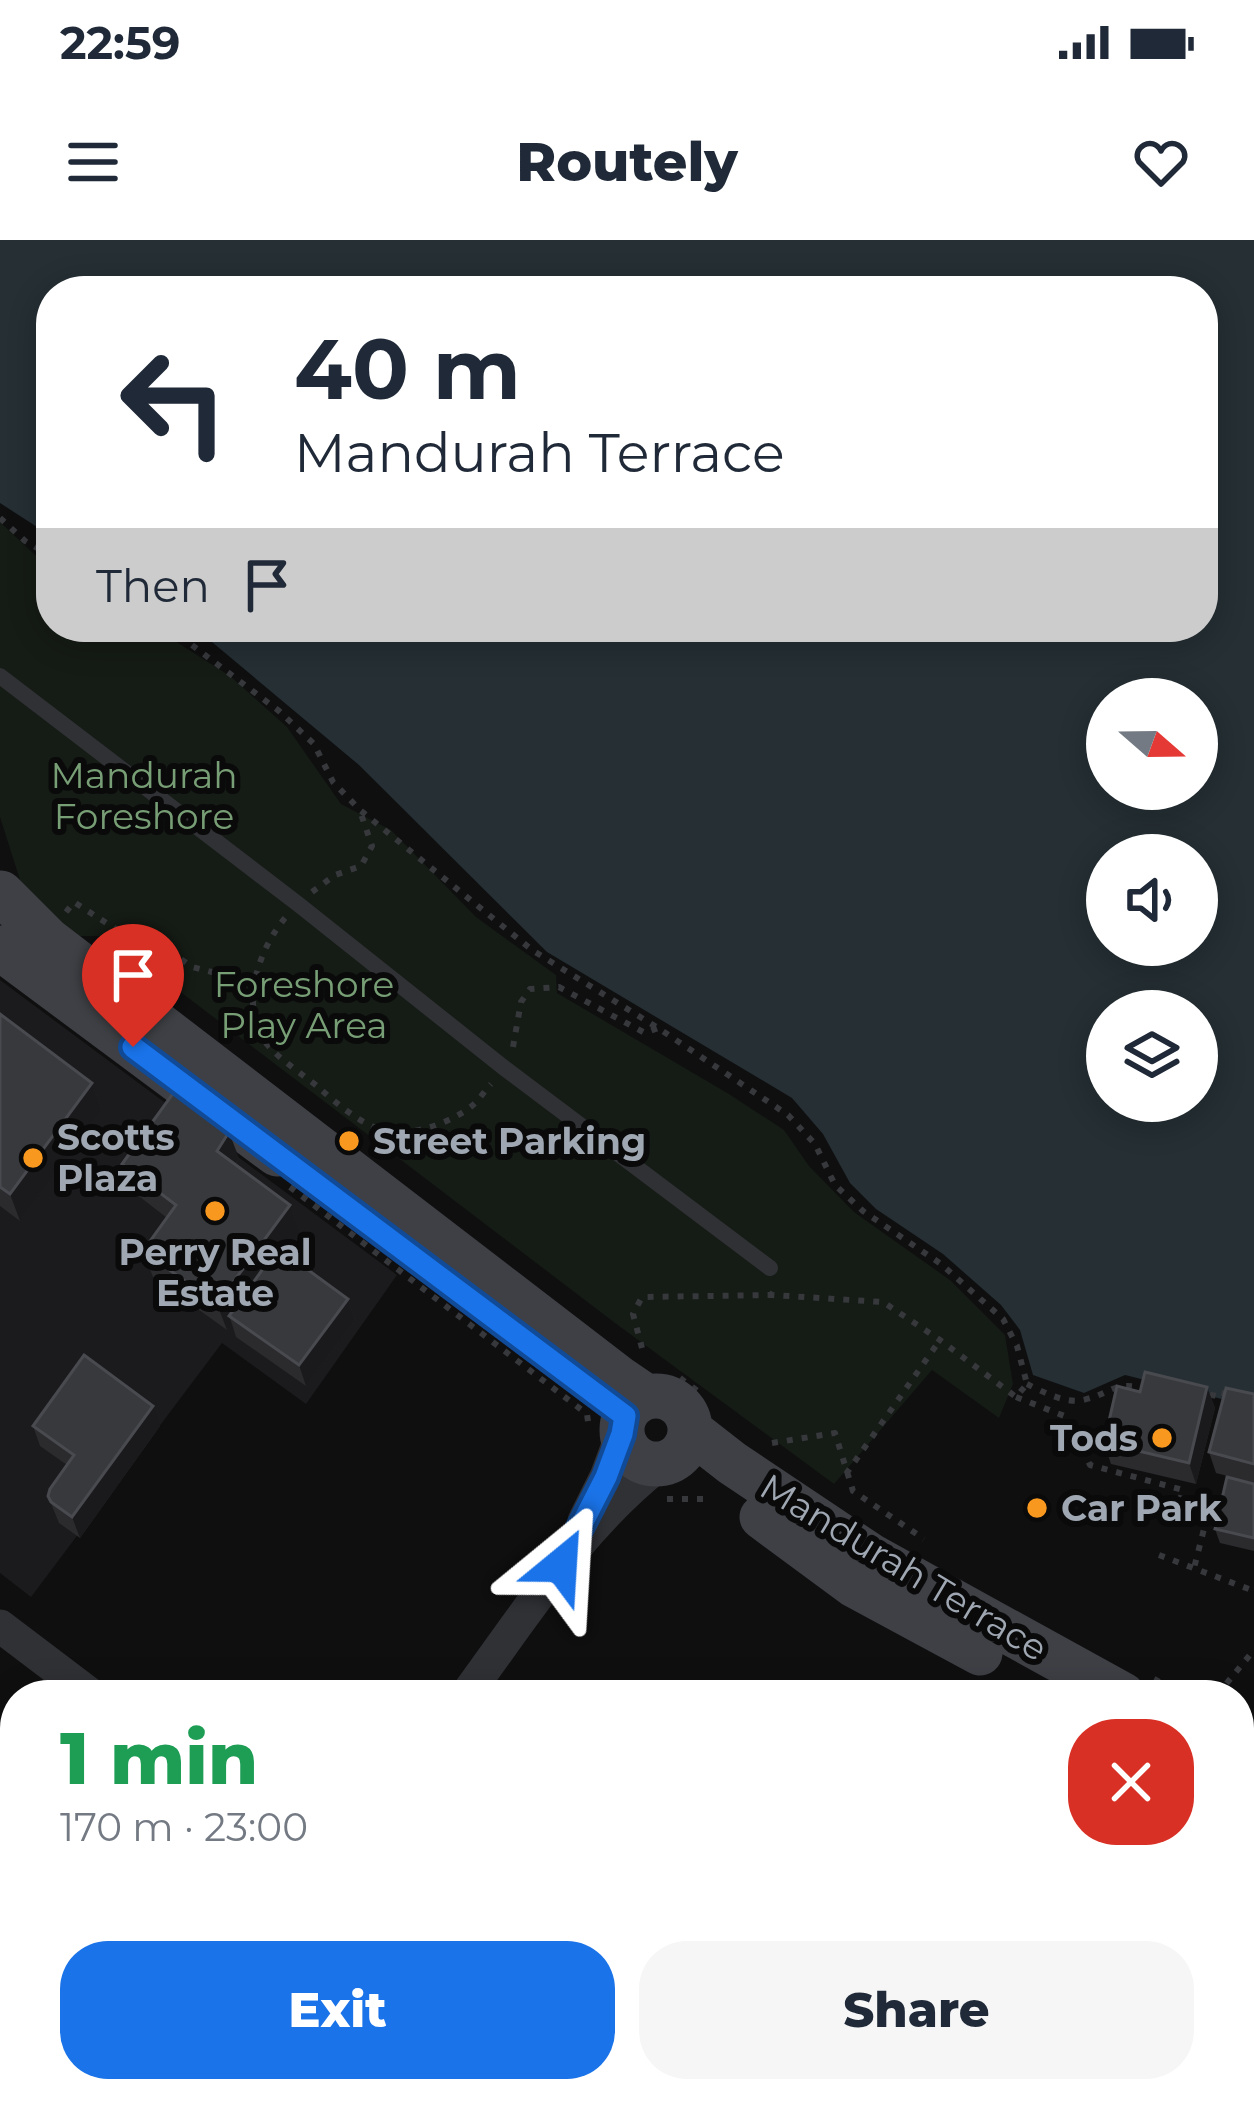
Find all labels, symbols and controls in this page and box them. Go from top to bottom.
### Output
text: 22:59 [60,15,180,70]
icon: menu [60,129,126,195]
text: Routely [516,129,738,195]
icon: heart [1128,129,1194,195]
text: 40 m [294,318,521,420]
icon: left [96,324,252,480]
text: Mandurah Terrace [294,420,785,486]
icon: arrive [234,552,300,618]
text: Then [96,558,210,613]
north arrow [1086,678,1218,810]
map controls [1086,678,1218,1122]
park label: Mandurah Foreshore [50,753,238,838]
button: sound [1086,834,1218,966]
pin [82,924,184,1047]
icon: arrive [100,942,166,1008]
park label: Foreshore Play Area [214,962,394,1047]
button: layers [1086,990,1218,1122]
place label: Scotts Plaza [57,1115,175,1200]
place label: Street Parking [373,1119,646,1163]
marker: Street Parking [336,1128,362,1154]
marker: Scotts Plaza [20,1145,46,1171]
marker: Perry Real Estate [202,1198,228,1224]
place label: Perry Real Estate [119,1230,311,1315]
place label: Tods [1050,1416,1138,1460]
marker: Tods [1149,1425,1175,1451]
street label: Mandurah Terrace [753,1464,1055,1670]
place label: Car Park [1061,1486,1222,1530]
marker: Car Park [1024,1495,1050,1521]
position arrow [498,1502,624,1628]
text: 1 min [60,1714,258,1802]
button: close [1068,1719,1194,1845]
text: 170 m · 23:00 [60,1803,308,1851]
button: Exit [60,1941,615,2079]
button: Share [639,1941,1194,2079]

